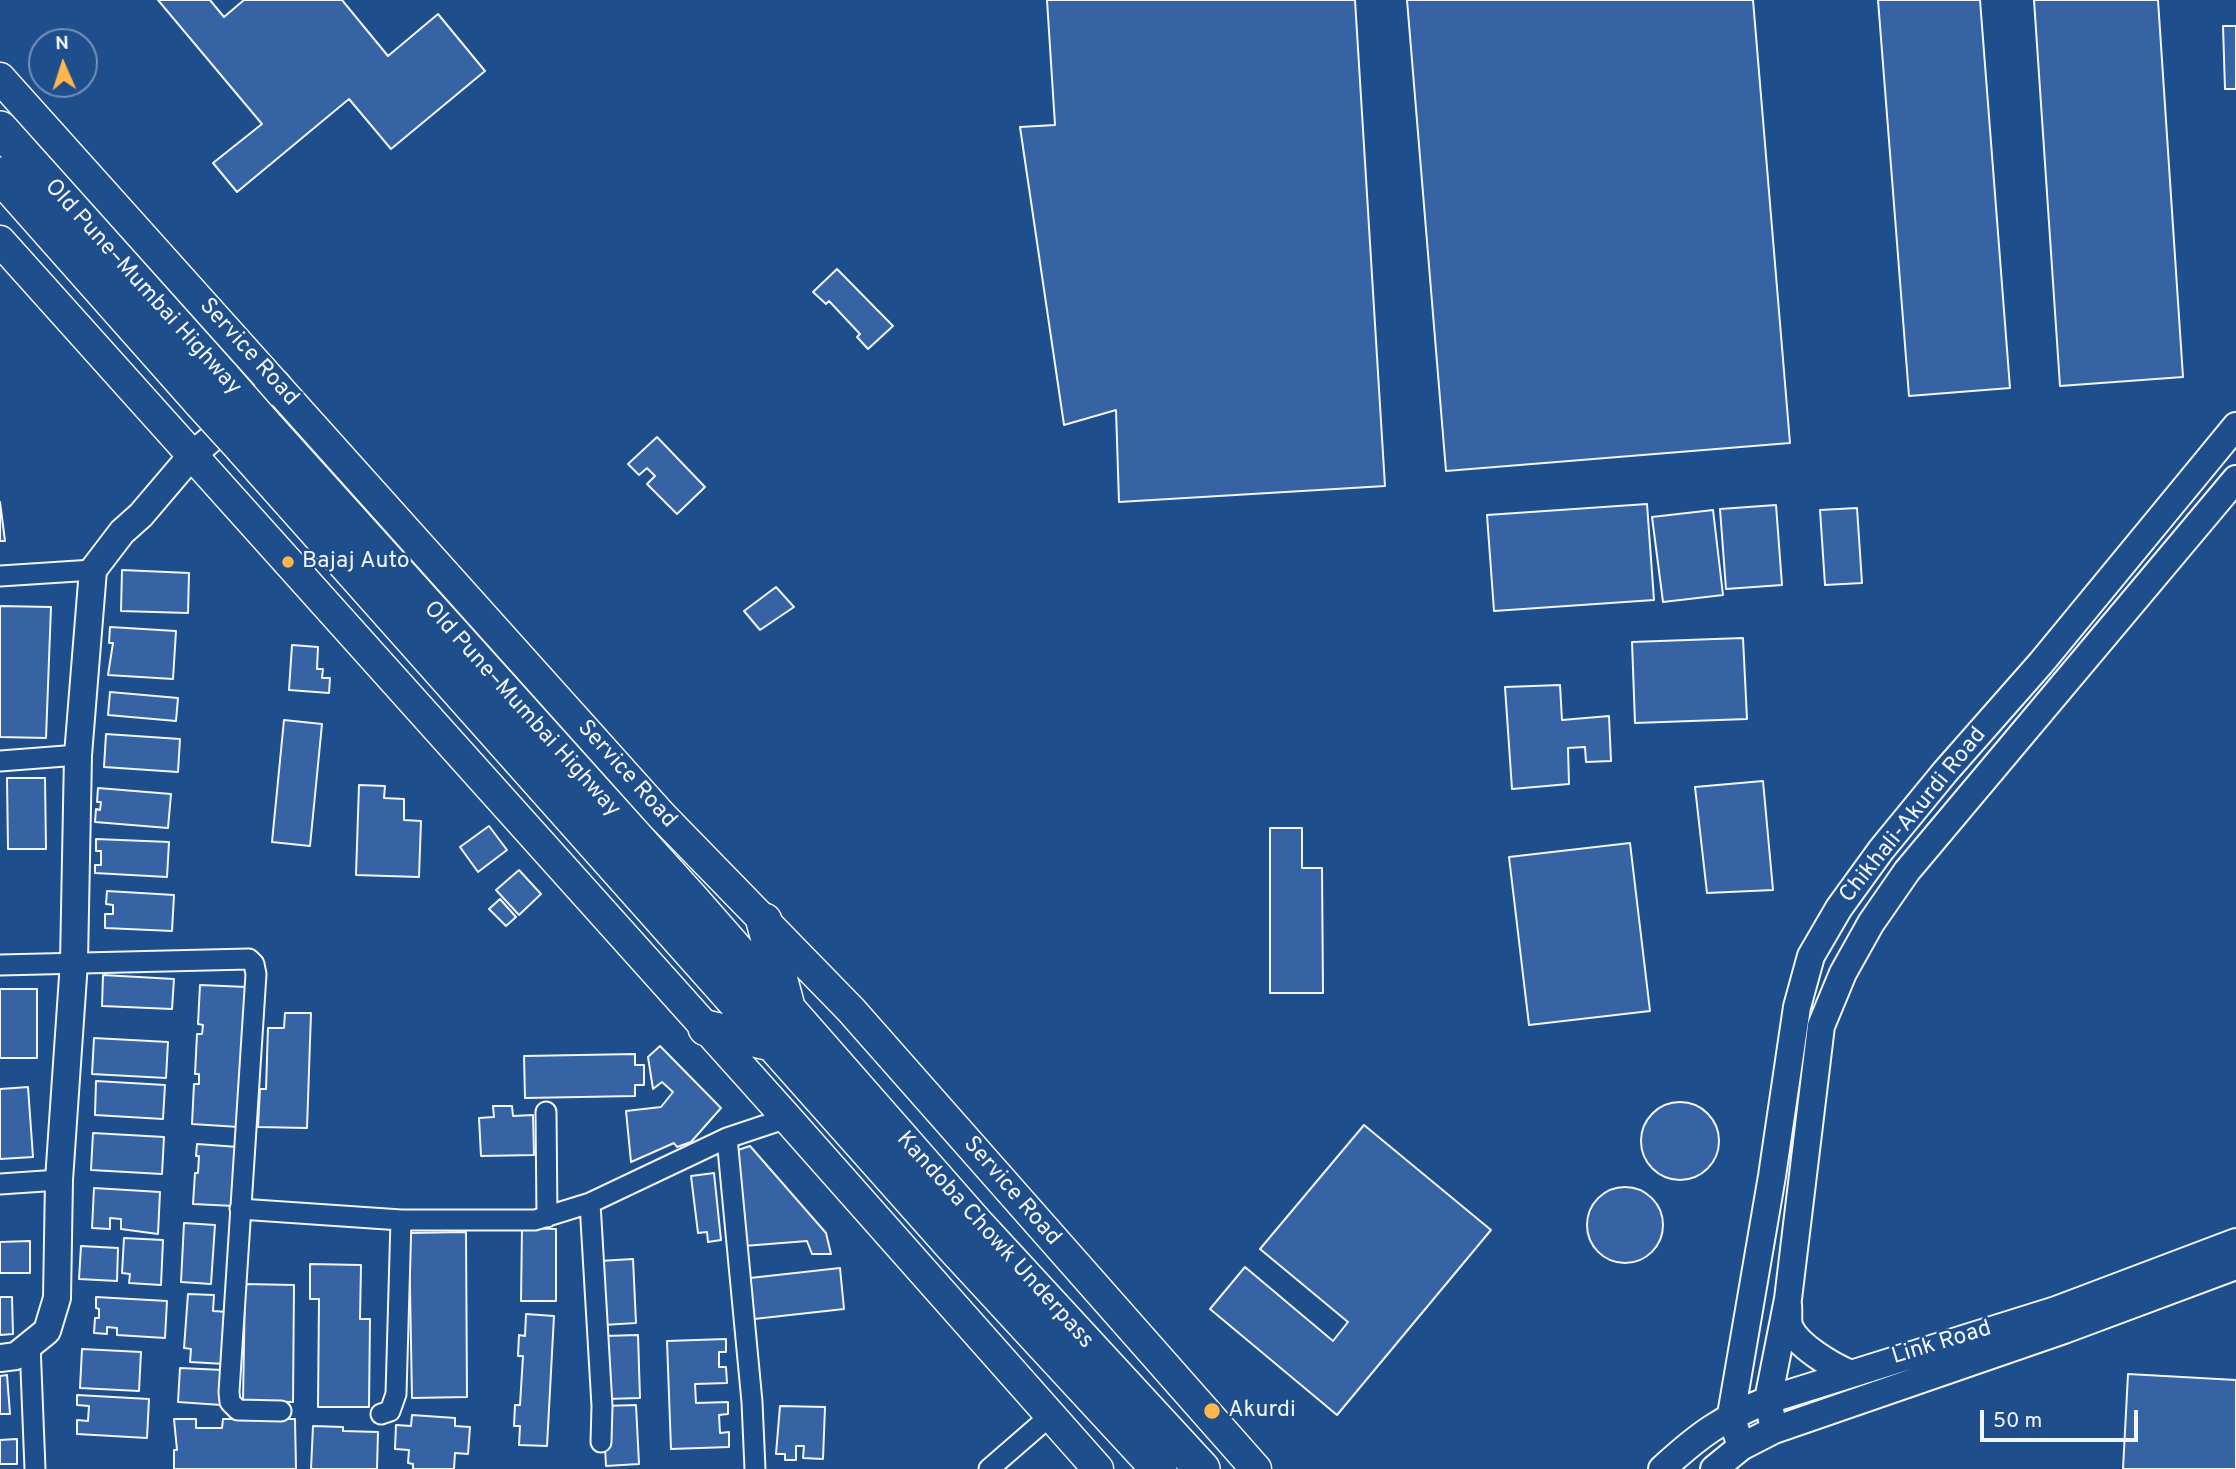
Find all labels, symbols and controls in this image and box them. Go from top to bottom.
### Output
north arrow [28,28,98,98]
text: N [55,32,69,56]
street label: Old Pune–Mumbai Highway [38,174,246,402]
street label: Service Road [192,293,304,413]
place label: Bajaj Auto [302,548,410,576]
marker: Bajaj Auto [280,554,296,570]
street label: Old Pune–Mumbai Highway [417,596,625,824]
street label: Service Road [570,715,682,835]
street label: Chikhali-Akurdi Road [1835,723,1993,909]
street label: Kandoba Chowk Underpass [889,1127,1099,1355]
street label: Service Road [956,1132,1066,1252]
street label: Link Road [1889,1316,1995,1372]
scale bar [1984,1396,2142,1440]
place label: Akurdi [1228,1397,1296,1425]
marker: Akurdi [1202,1401,1222,1421]
text: 50 m [1993,1408,2042,1435]

